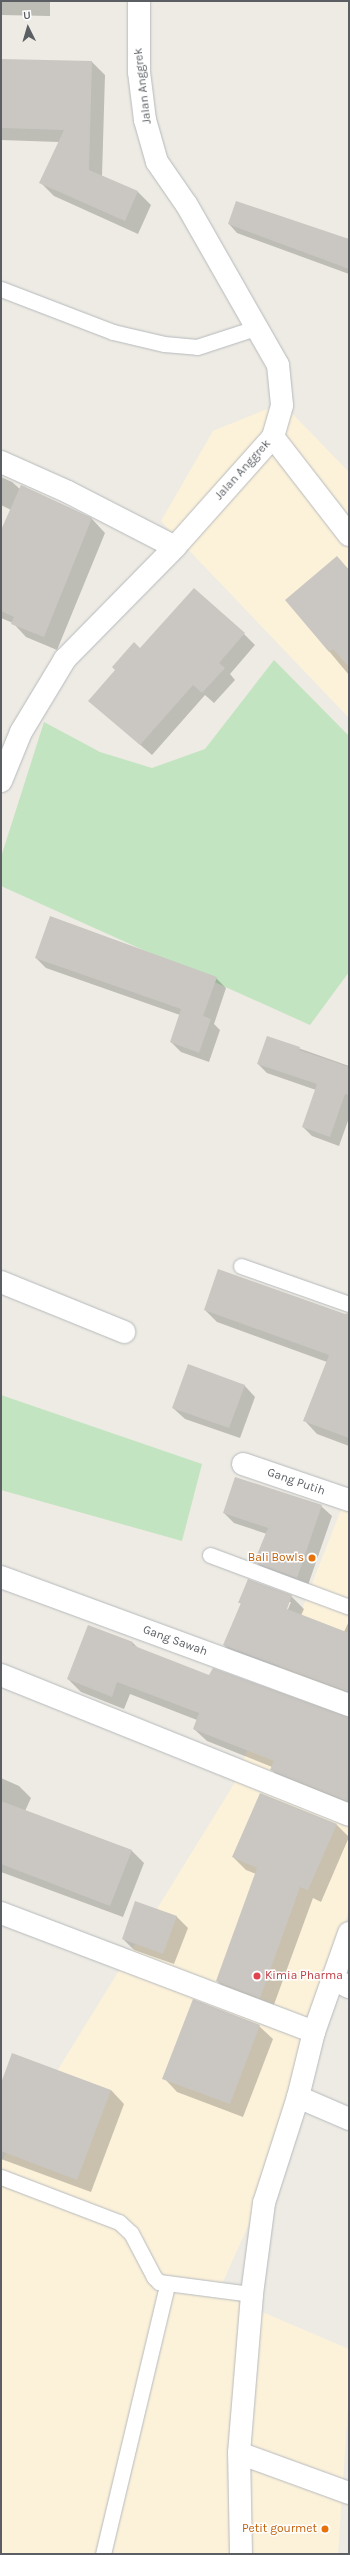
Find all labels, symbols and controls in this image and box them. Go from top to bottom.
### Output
north arrow [8,8,48,48]
text: U [23,9,31,22]
street label: Jalan Anggrek [131,47,155,125]
street label: Jalan Anggrek [212,437,274,503]
street label: Gang Putih [265,1465,327,1499]
place label: Bali Bowls [248,1551,304,1565]
marker: Bali Bowls [307,1553,317,1563]
street label: Gang Sawah [141,1623,209,1659]
place label: Kimia Pharma [265,1969,343,1983]
marker: Kimia Pharma [252,1971,262,1981]
place label: Petit gourmet [242,2522,317,2536]
marker: Petit gourmet [320,2524,330,2534]

